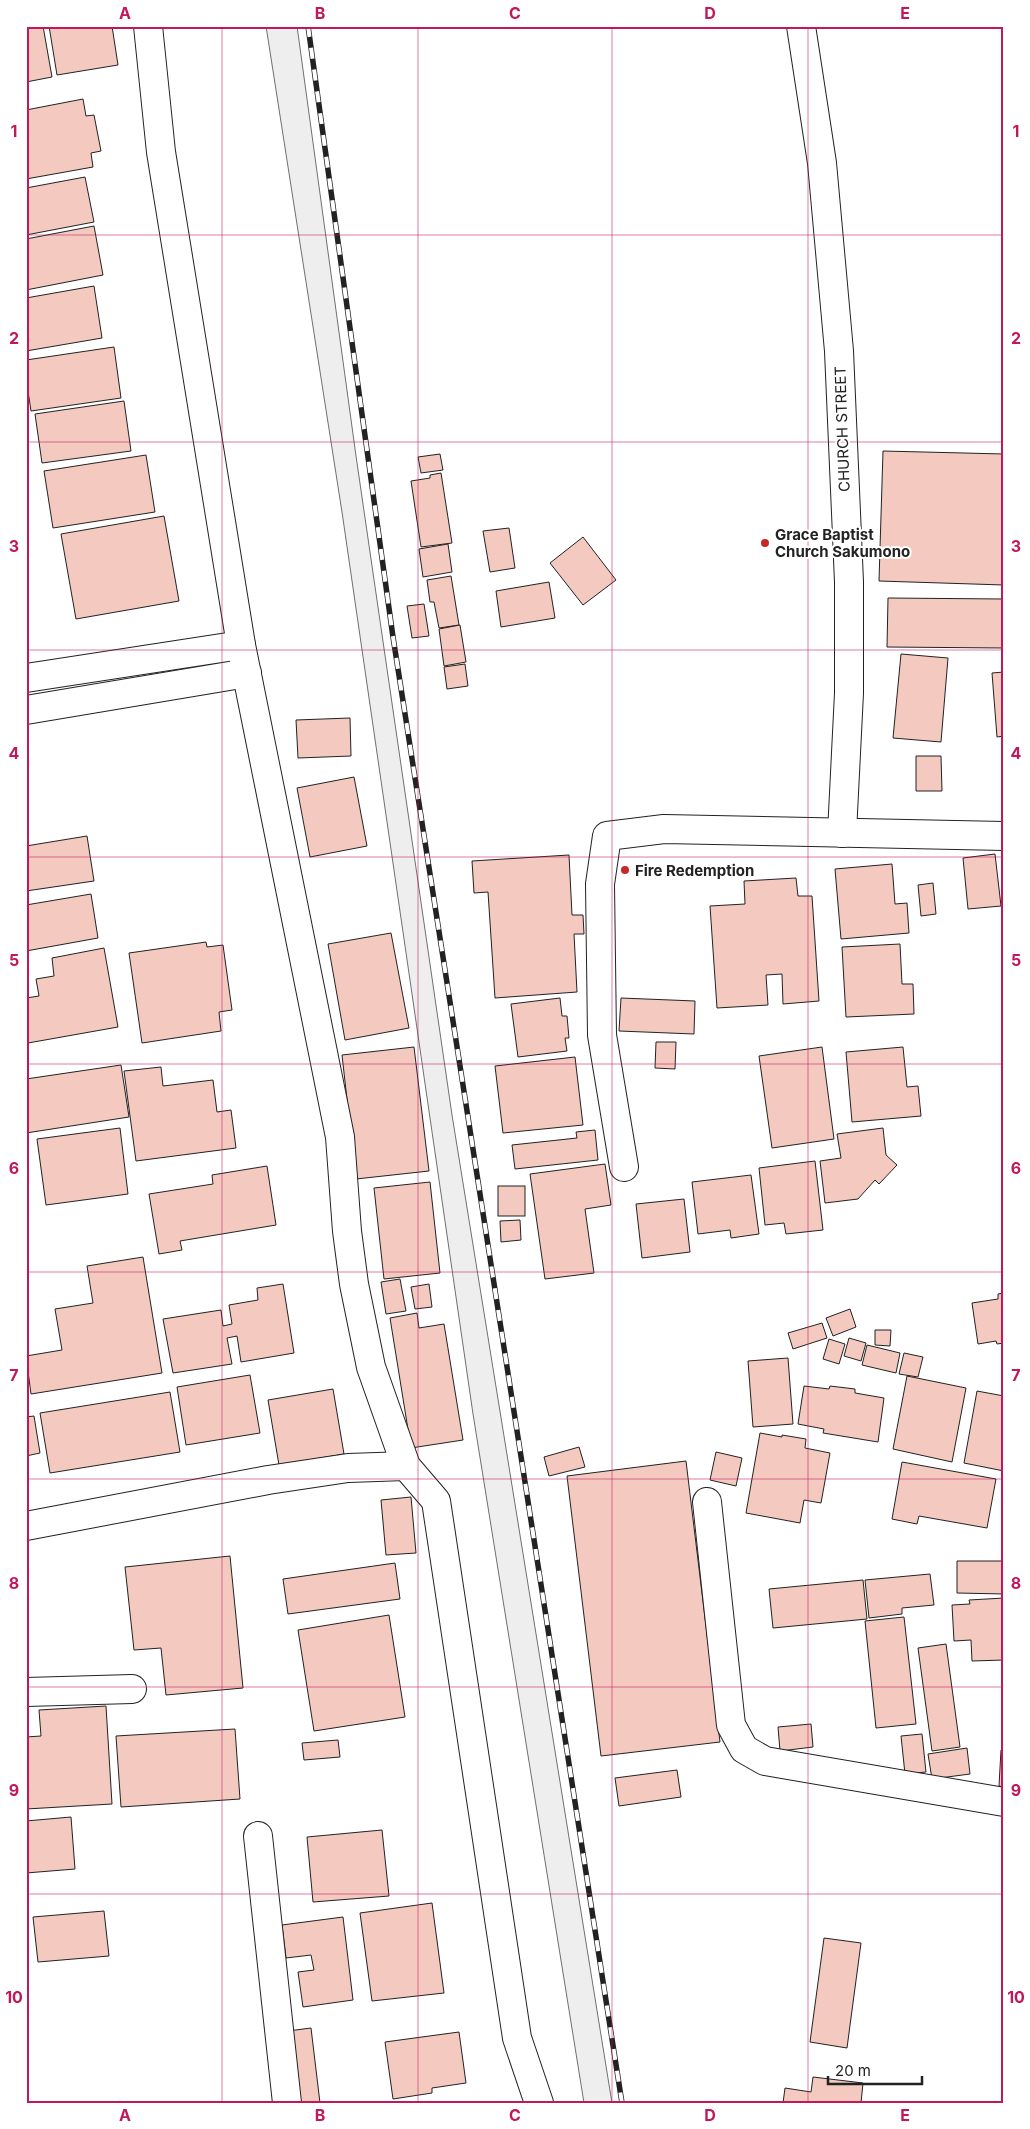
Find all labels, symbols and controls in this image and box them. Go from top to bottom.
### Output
text: A [119,3,131,23]
text: B [315,3,325,23]
text: C [509,3,521,23]
text: D [704,3,716,23]
text: E [900,3,910,23]
text: 1 [11,121,17,141]
text: 1 [1013,121,1019,141]
text: 2 [9,328,19,348]
text: 2 [1011,328,1021,348]
street label: CHURCH STREET [830,366,854,492]
place label: Grace Baptist Church Sakumono [775,525,910,561]
text: 3 [9,536,19,556]
text: 3 [1011,536,1021,556]
marker: Grace Baptist Church Sakumono [759,537,771,549]
text: 4 [9,743,20,763]
text: 4 [1011,743,1022,763]
place label: Fire Redemption [635,861,754,880]
marker: Fire Redemption [619,864,631,876]
text: 5 [9,950,19,970]
text: 5 [1011,950,1021,970]
text: 6 [9,1158,19,1178]
text: 6 [1011,1158,1021,1178]
text: 7 [9,1365,19,1385]
text: 7 [1011,1365,1021,1385]
text: 8 [9,1573,19,1593]
text: 8 [1011,1573,1021,1593]
text: 9 [9,1780,19,1800]
text: 9 [1011,1780,1021,1800]
text: 10 [5,1987,23,2007]
text: 10 [1007,1987,1025,2007]
scale bar [828,2054,921,2086]
text: 20 m [835,2061,871,2080]
text: A [119,2105,131,2125]
text: B [315,2105,325,2125]
text: C [509,2105,521,2125]
text: D [704,2105,716,2125]
text: E [900,2105,910,2125]

